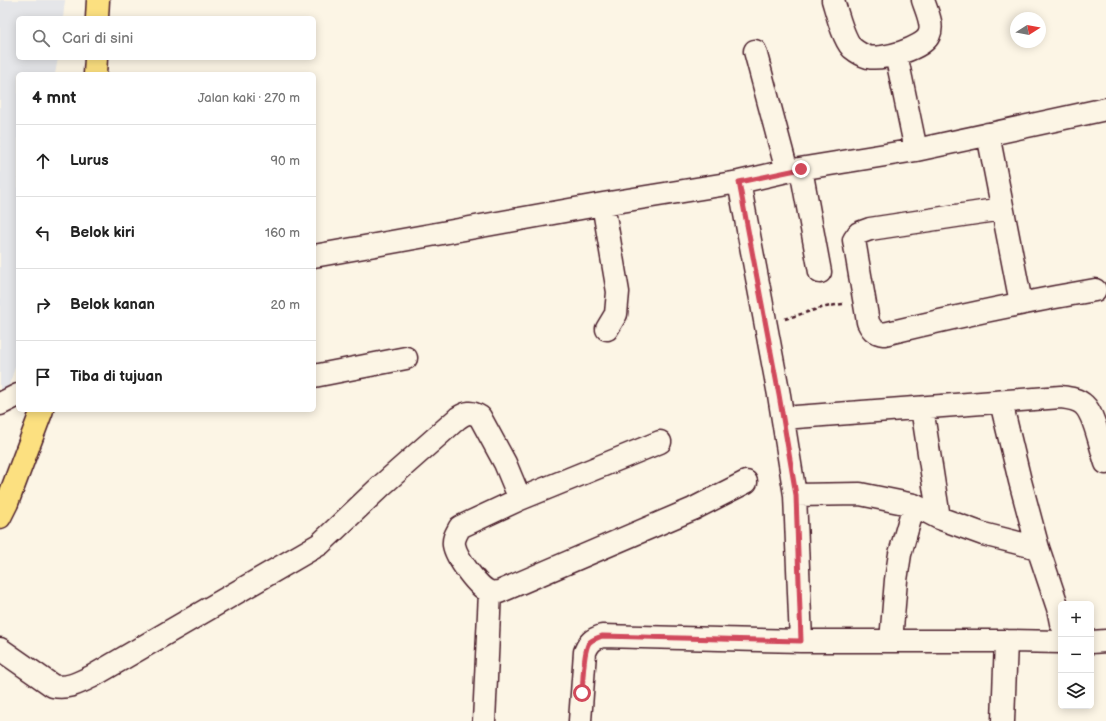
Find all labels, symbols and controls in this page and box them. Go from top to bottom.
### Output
north arrow [1010,12,1046,48]
search box [16,16,316,60]
icon: search [30,27,52,49]
text: Cari di sini [62,29,133,48]
text: 4 mnt [32,88,76,108]
text: Jalan kaki · 270 m [198,90,300,106]
icon: ahead [32,150,54,172]
text: Lurus [70,151,109,170]
text: 90 m [271,153,300,169]
route end [792,160,810,178]
icon: left [32,222,54,244]
text: Belok kiri [70,223,135,242]
text: 160 m [265,225,300,241]
icon: right [32,294,54,316]
text: Belok kanan [70,295,155,314]
text: 20 m [270,297,300,313]
icon: arrive [32,366,54,388]
text: Tiba di tujuan [70,367,163,386]
map controls [1058,601,1094,709]
button: + [1058,601,1094,637]
button: − [1058,637,1094,673]
button: layers [1058,673,1094,709]
route start [573,684,591,702]

